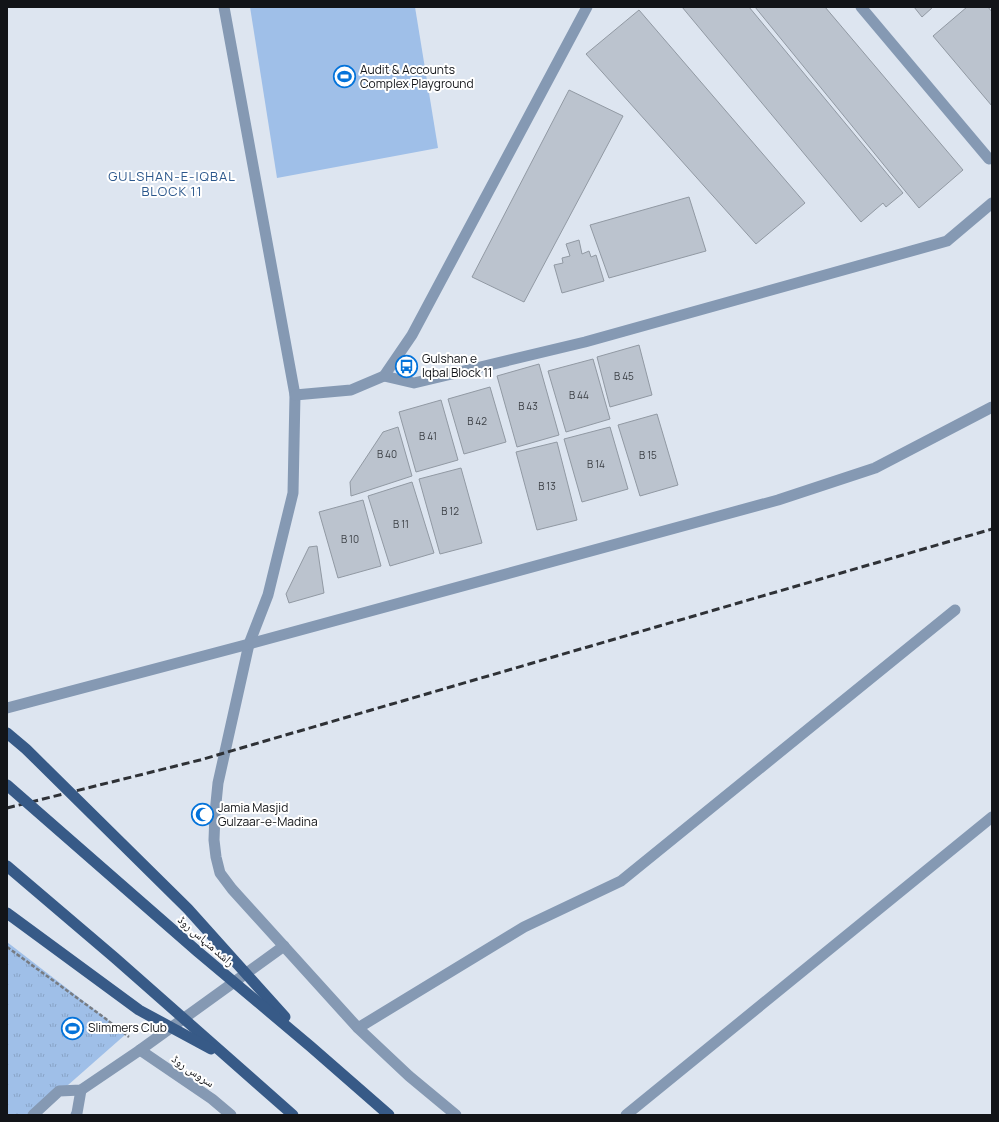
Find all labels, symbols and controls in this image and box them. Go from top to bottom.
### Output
place label: Audit & Accounts Complex Playground [360,61,474,92]
sports icon: Audit & Accounts Complex Playground [331,64,357,90]
district label: GULSHAN-E-IQBAL BLOCK 11 [108,167,236,200]
place label: Gulshan e Iqbal Block 11 [422,350,493,381]
bus stop icon: Gulshan e Iqbal Block 11 [394,353,420,379]
house number: B 45 [614,369,634,383]
house number: B 44 [569,388,589,402]
house number: B 43 [518,399,538,413]
house number: B 42 [467,414,487,428]
house number: B 41 [419,429,437,443]
house number: B 40 [377,447,397,461]
house number: B 15 [639,448,657,462]
house number: B 14 [587,457,605,471]
house number: B 13 [538,479,556,493]
house number: B 12 [441,504,459,518]
house number: B 11 [393,517,409,531]
house number: B 10 [341,532,359,546]
place label: Jamia Masjid Gulzaar-e-Madina [218,799,318,830]
mosque icon: Jamia Masjid Gulzaar-e-Madina [189,802,215,828]
street label: راشد منہاس روڈ [174,911,239,970]
sports icon: Slimmers Club [59,1015,85,1041]
place label: Slimmers Club [88,1019,167,1036]
street label: سروس روڈ [169,1050,218,1091]

